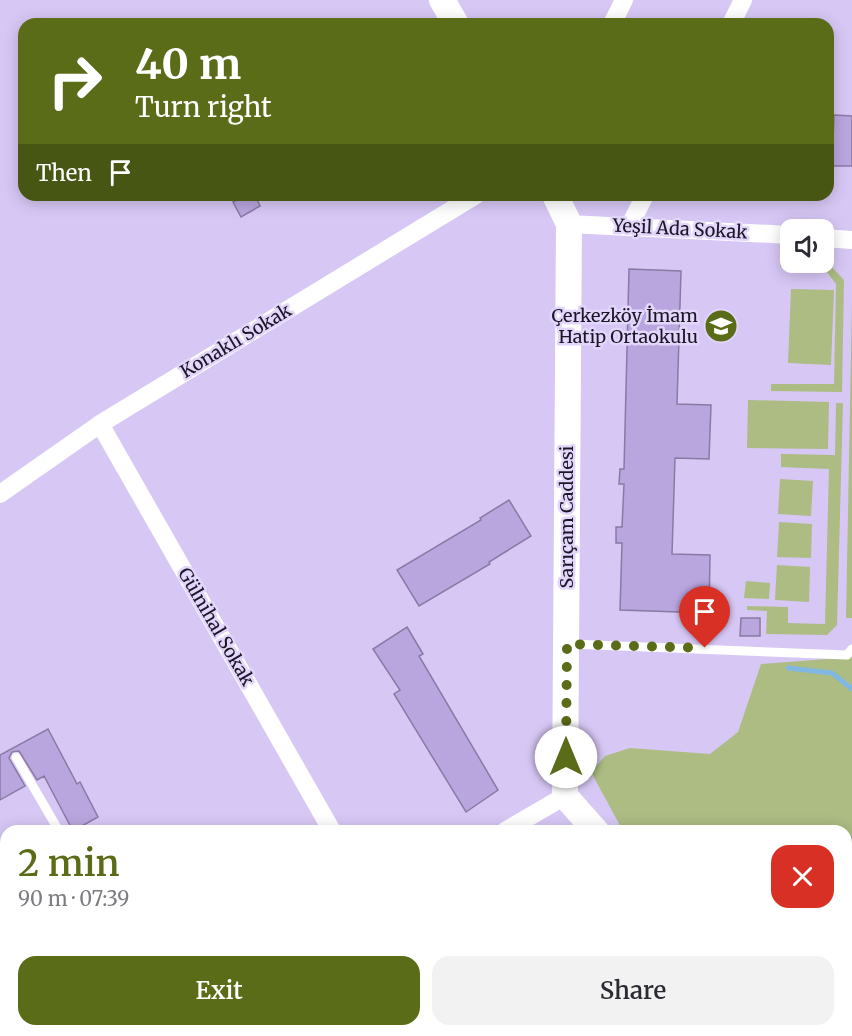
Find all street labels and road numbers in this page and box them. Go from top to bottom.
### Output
street label: Yeşil Ada Sokak [611,213,749,244]
street label: Konaklı Sokak [176,298,296,383]
street label: Sarıçam Caddesi [555,445,578,588]
street label: Gülnihal Sokak [173,564,260,690]

